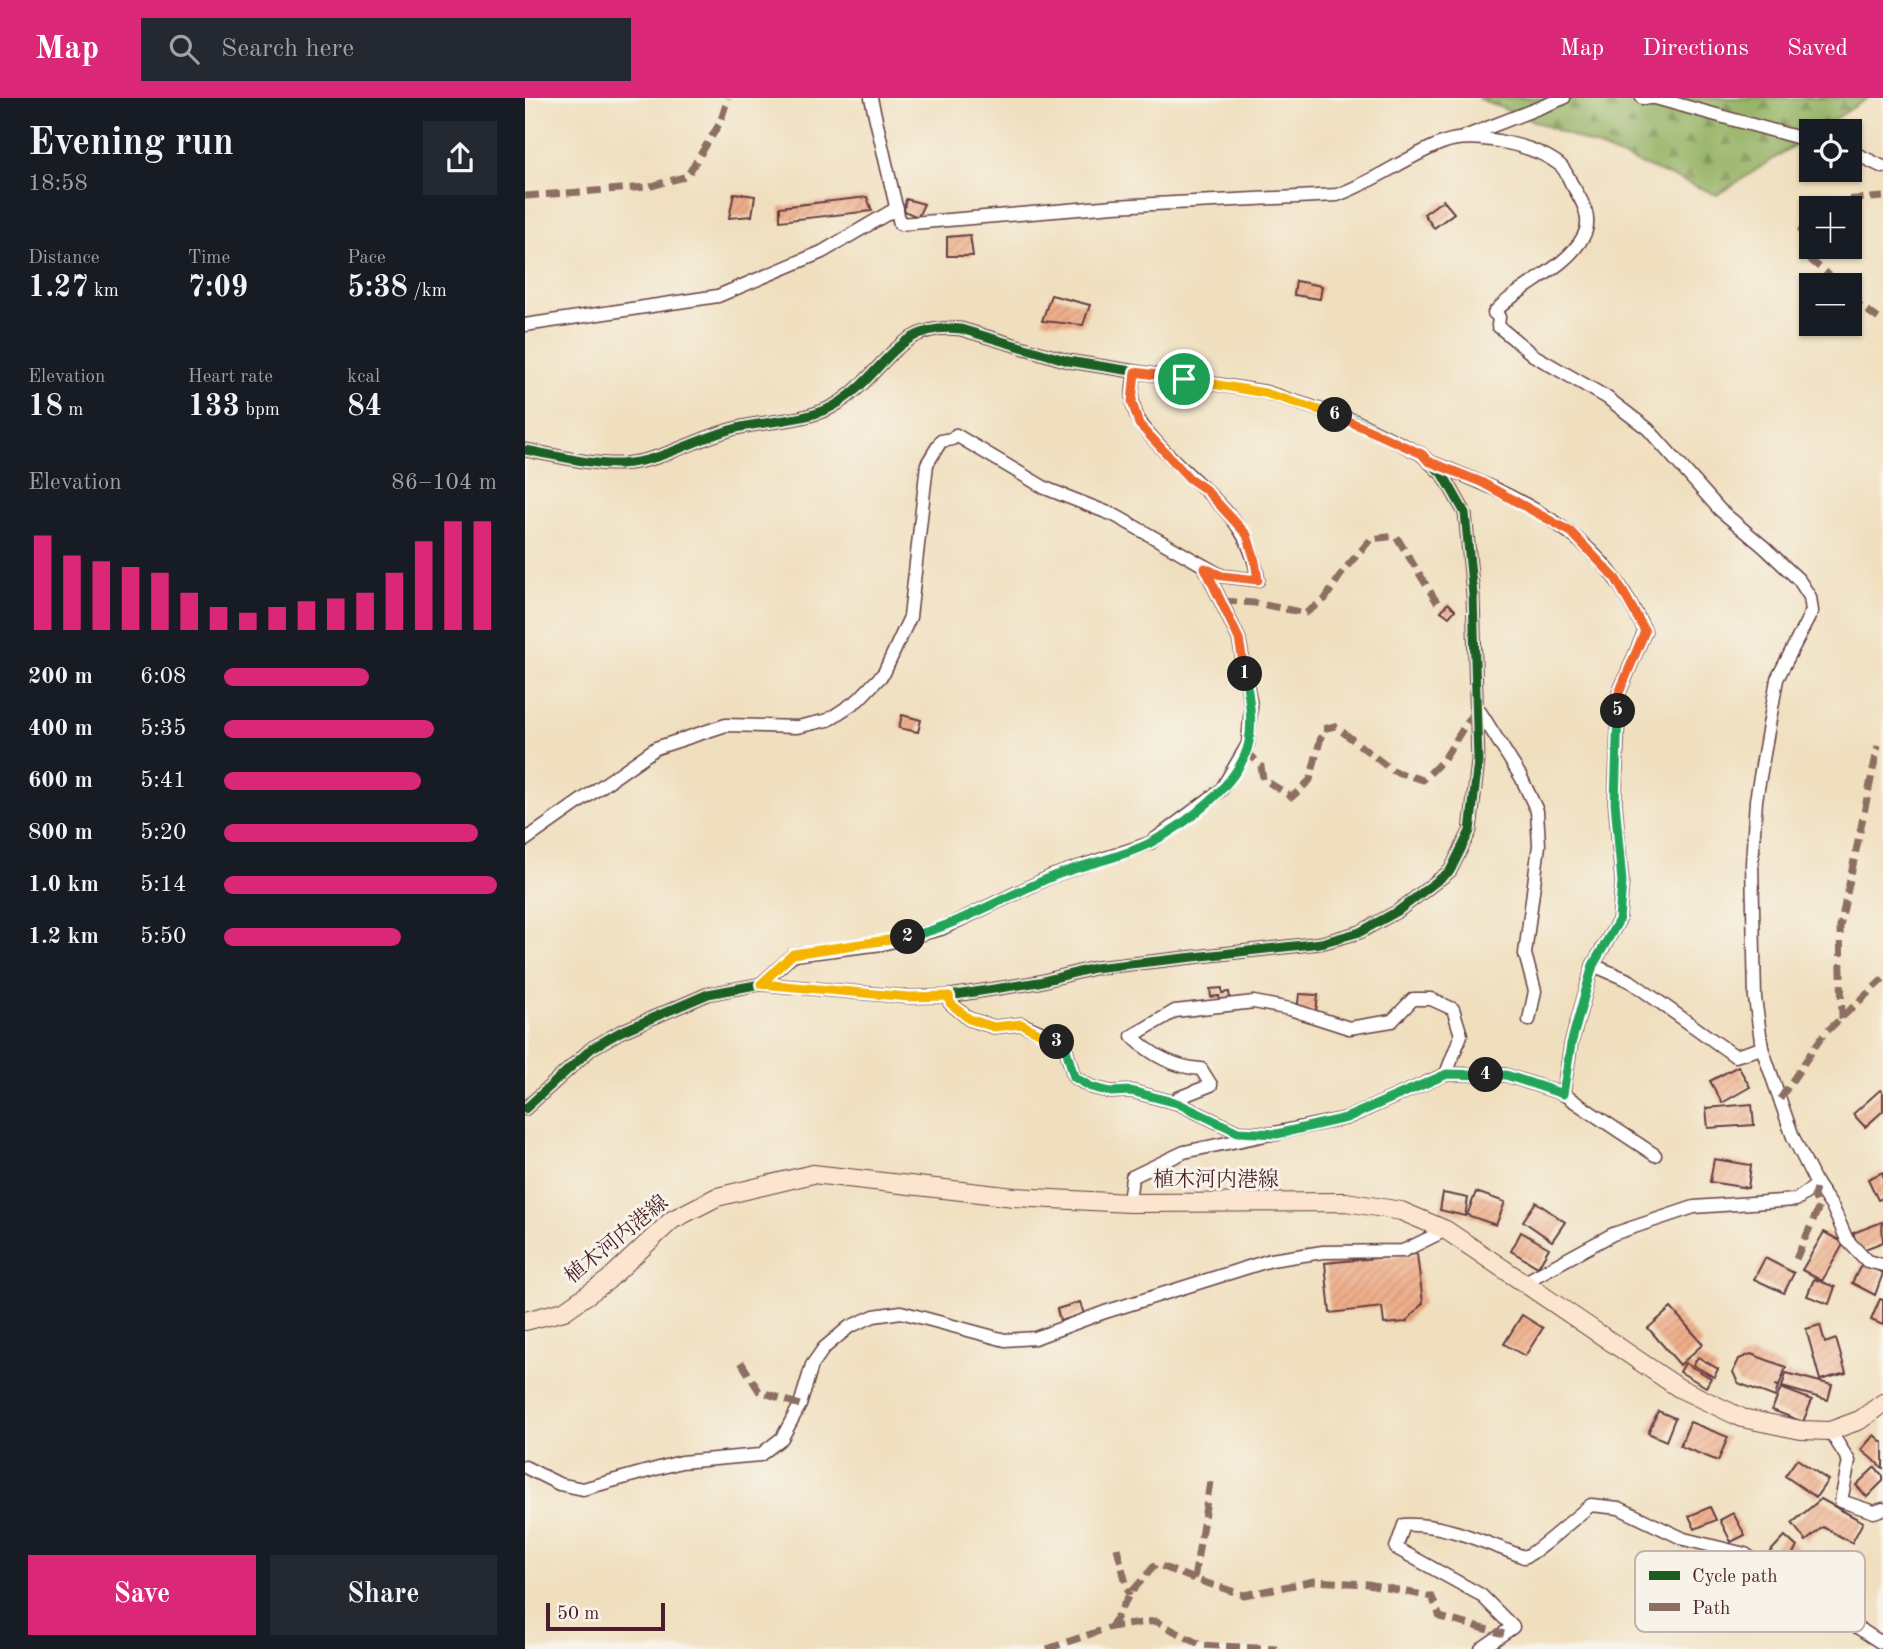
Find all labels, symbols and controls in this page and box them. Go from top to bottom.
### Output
search box [141,18,631,81]
icon: search [165,30,203,68]
text: Map [35,33,99,66]
text: Search here [221,36,354,62]
text: Map [1560,37,1604,61]
text: Directions [1642,37,1749,61]
text: Saved [1787,37,1848,61]
map controls [1799,119,1862,336]
button: locate [1799,119,1862,182]
button: share [423,121,497,195]
text: Evening run [28,125,234,163]
text: 18:58 [28,172,88,195]
button: + [1799,196,1862,259]
text: Distance [28,249,100,268]
text: Time [188,249,230,268]
text: Pace [347,249,386,268]
text: 1.27 [28,273,89,303]
text: 7:09 [188,273,248,303]
text: 5:38 [347,273,408,303]
button: − [1799,273,1862,336]
text: km [89,282,119,301]
text: /km [408,282,447,301]
pin [1154,349,1214,409]
icon: arrive [1165,360,1203,398]
text: Elevation [28,368,105,387]
text: Heart rate [188,368,273,387]
text: kcal [347,368,380,387]
text: 18 [28,392,63,422]
text: 133 [188,392,240,422]
text: 84 [347,392,382,422]
pin: 6 [1317,398,1353,432]
text: m [63,401,83,420]
text: bpm [240,401,280,420]
text: 6 [1329,405,1340,424]
text: Elevation [28,471,122,494]
text: 86–104 m [391,471,497,494]
pin: 1 [1227,656,1263,692]
text: 1 [1239,664,1250,683]
text: 200 m [28,665,93,688]
text: 6:08 [140,665,186,688]
pin: 5 [1601,694,1635,728]
text: 5 [1612,701,1623,720]
text: 400 m [28,717,93,740]
text: 5:35 [140,717,186,740]
text: 600 m [28,769,93,792]
text: 5:41 [140,769,186,792]
text: 800 m [28,821,93,844]
text: 5:20 [140,821,186,844]
text: 1.0 km [28,873,99,896]
text: 5:14 [140,873,186,896]
pin: 2 [891,920,925,954]
text: 1.2 km [28,925,99,948]
text: 5:50 [140,925,186,948]
text: 2 [902,927,913,946]
pin: 3 [1039,1024,1075,1060]
text: 3 [1051,1032,1062,1051]
pin: 4 [1469,1058,1503,1093]
text: 4 [1480,1065,1491,1084]
street label: 植木河内港線 [1153,1168,1279,1191]
street label: 植木河内港線 [560,1191,673,1288]
legend [1635,1551,1865,1632]
button: Save [28,1555,256,1635]
button: Share [270,1555,497,1635]
text: Cycle path [1692,1568,1778,1587]
scale bar [546,1600,665,1632]
text: Path [1692,1600,1730,1619]
text: 50 m [557,1605,599,1624]

